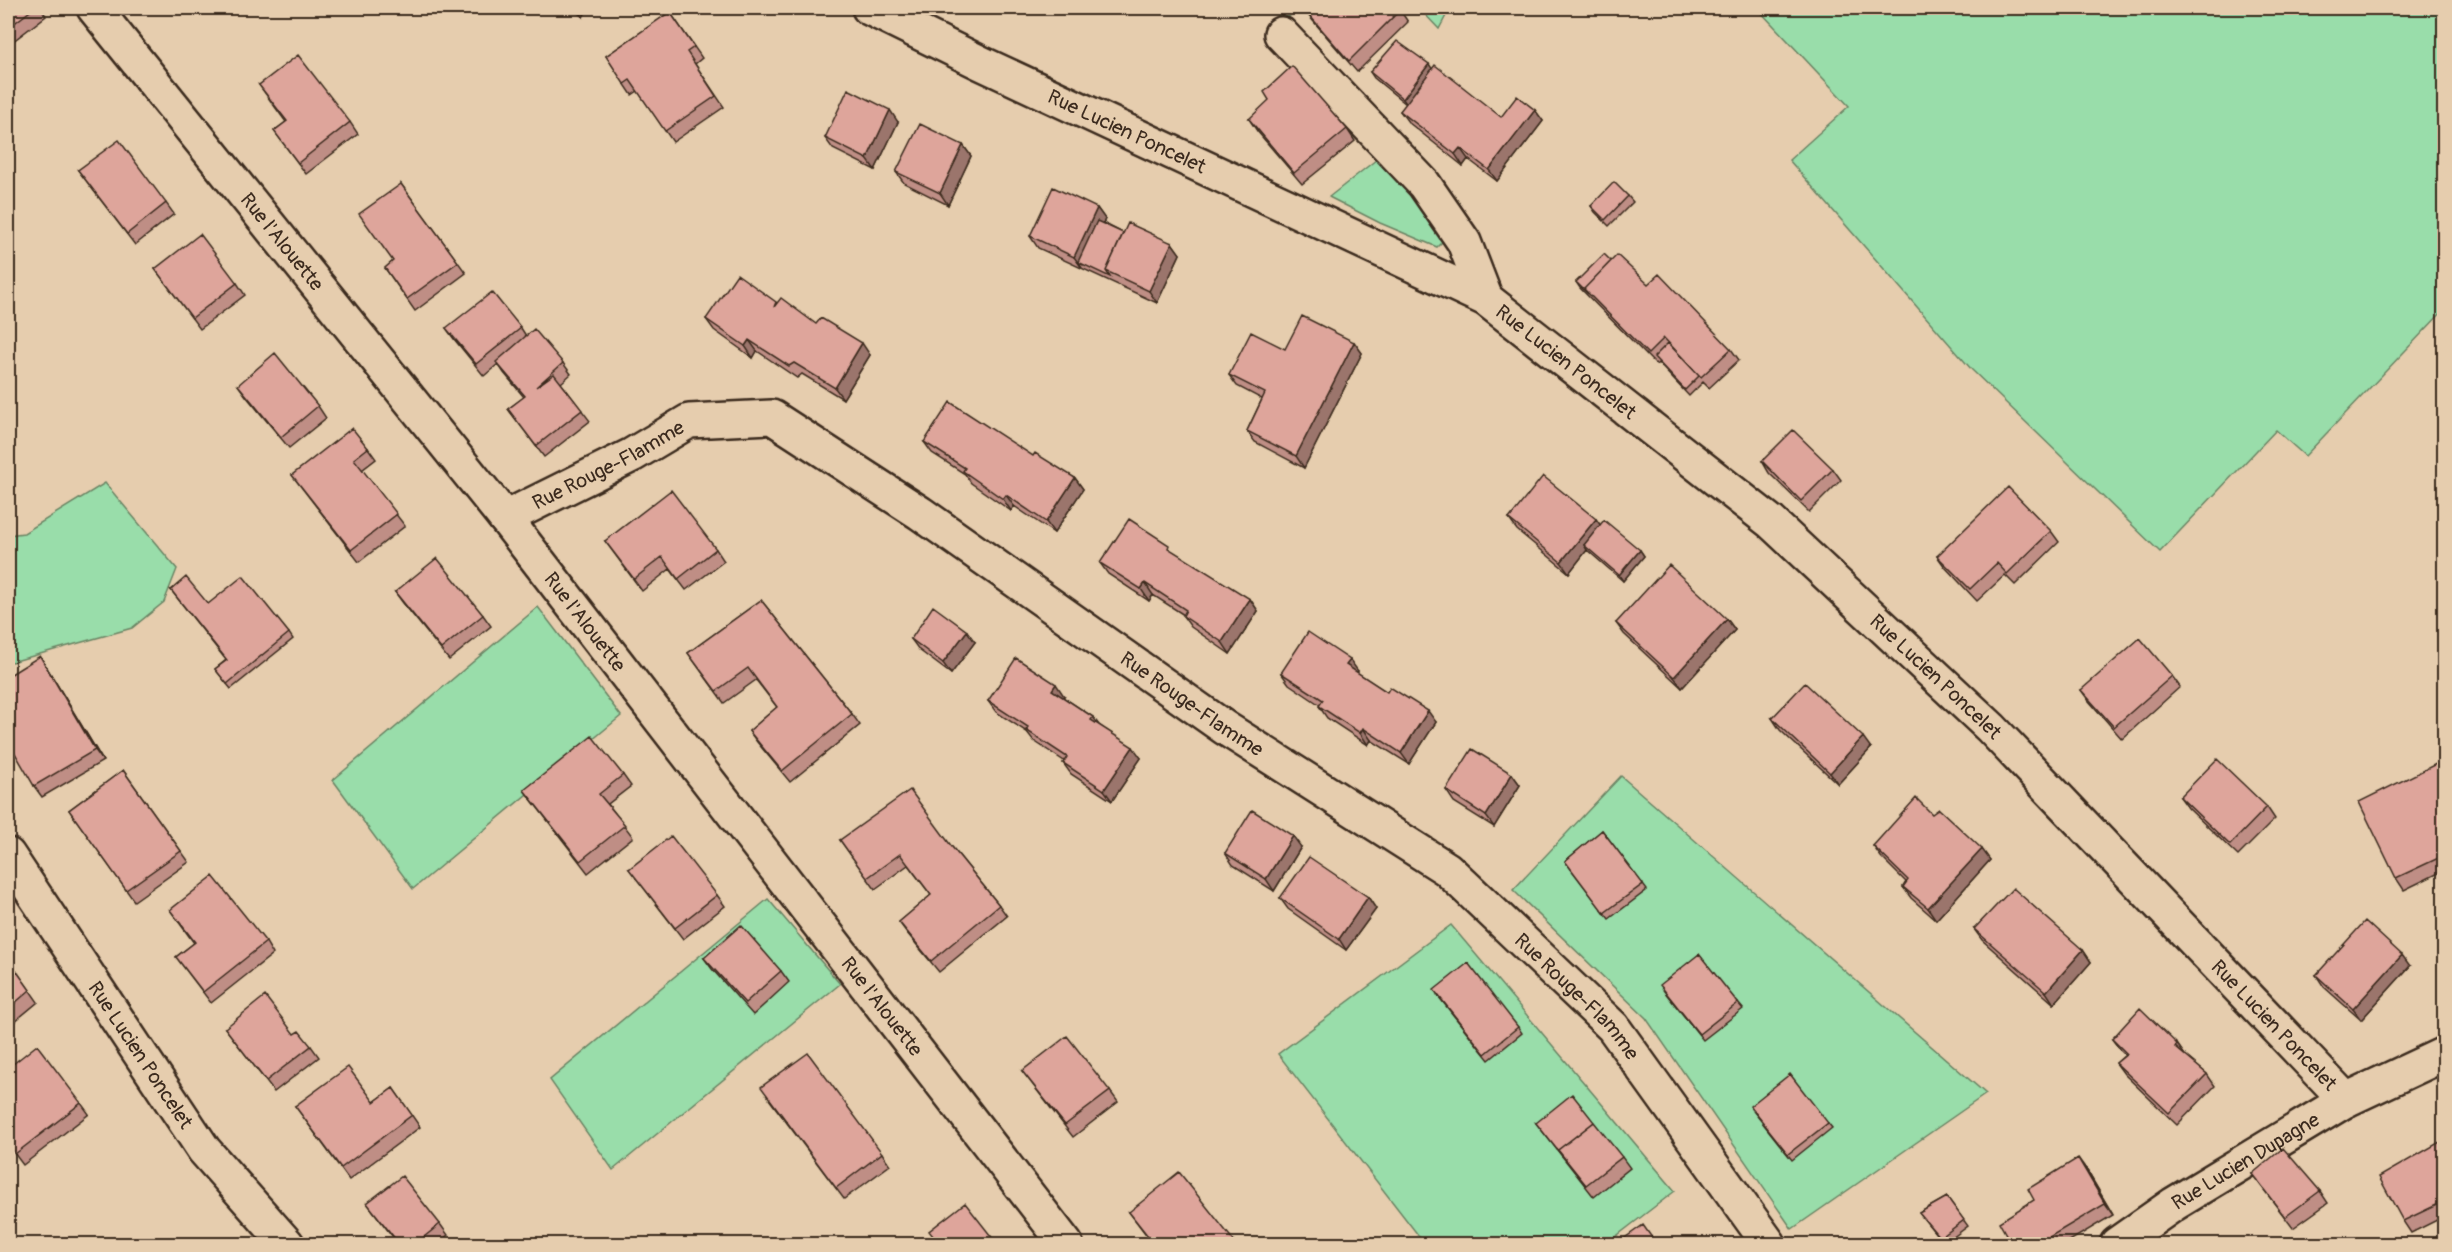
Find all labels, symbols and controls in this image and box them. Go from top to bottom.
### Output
street label: Rue Lucien Poncelet [1044,84,1211,180]
street label: Rue l'Alouette [235,188,329,296]
street label: Rue Lucien Poncelet [1491,299,1642,425]
street label: Rue Rouge-Flamme [528,415,689,515]
street label: Rue l'Alouette [538,567,631,677]
street label: Rue Lucien Poncelet [1864,609,2008,745]
street label: Rue Rouge-Flamme [1115,646,1268,762]
street label: Rue Rouge-Flamme [1509,928,1645,1065]
street label: Rue l'Alouette [836,952,928,1061]
street label: Rue Lucien Poncelet [2206,955,2343,1097]
street label: Rue Lucien Poncelet [82,977,199,1134]
street label: Rue Lucien Dupagne [2167,1107,2324,1216]

